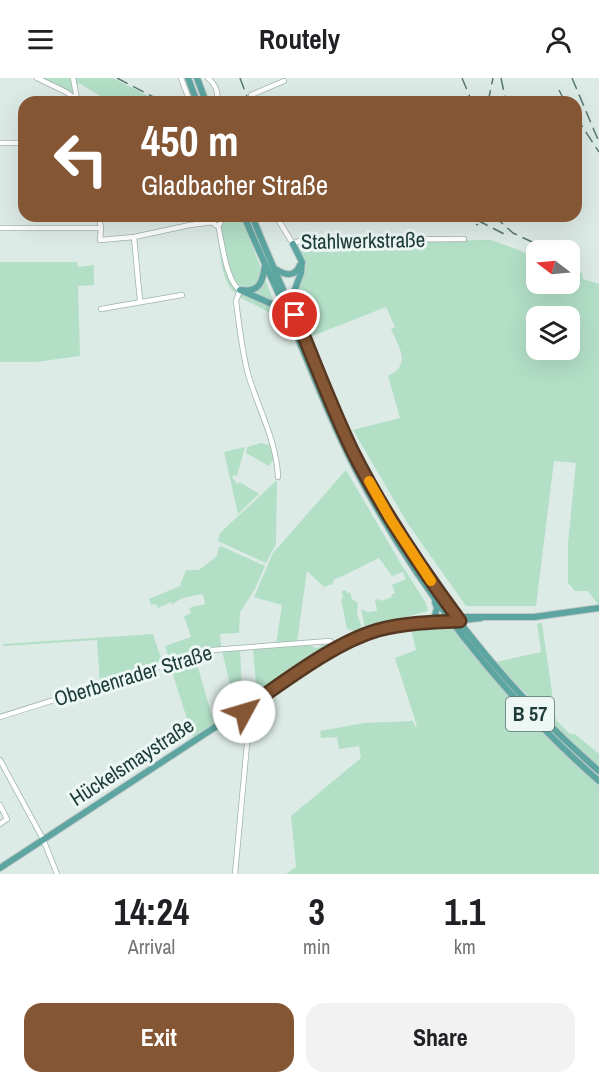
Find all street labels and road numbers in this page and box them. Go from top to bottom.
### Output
street label: Stahlwerkstraße [301,225,425,256]
street label: Oberbenrader Straße [50,638,215,713]
road number: B 57 [506,697,554,731]
street label: Hückelsmaystraße [64,711,199,813]

